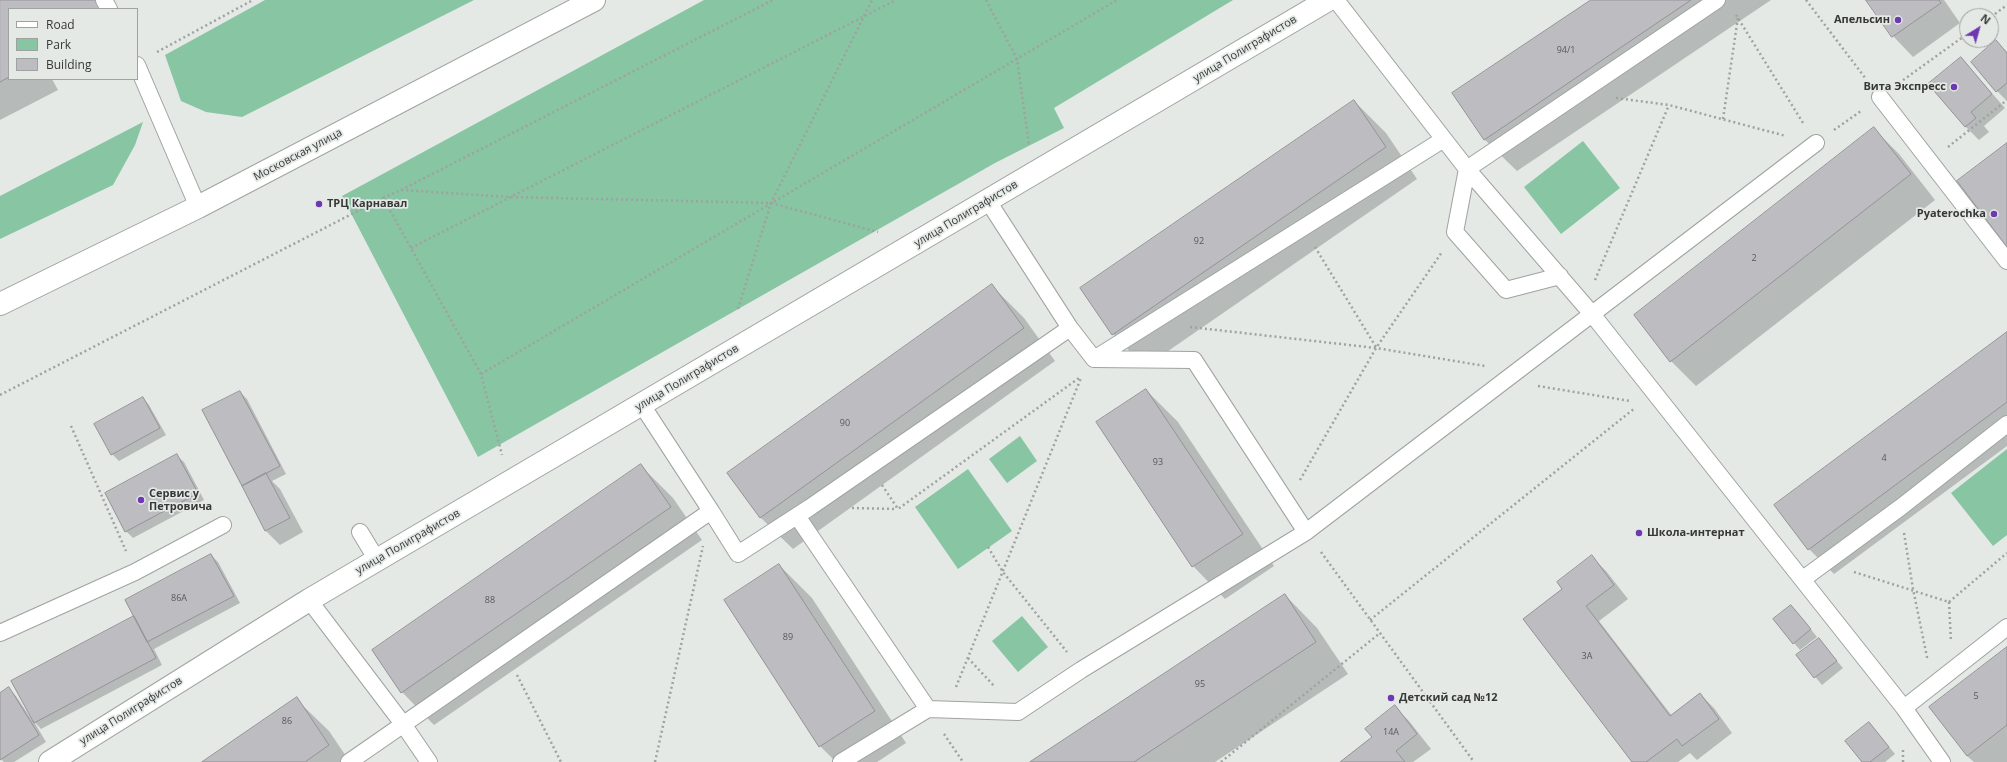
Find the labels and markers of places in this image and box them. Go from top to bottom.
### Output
place label: Апельсин [1834,13,1890,27]
marker: Апельсин [1893,15,1903,25]
place label: Вита Экспресс [1863,80,1946,94]
marker: Вита Экспресс [1949,82,1959,92]
place label: ТРЦ Карнавал [327,197,407,211]
marker: ТРЦ Карнавал [314,199,324,209]
place label: Pyaterochka [1917,207,1986,221]
marker: Pyaterochka [1989,209,1999,219]
place label: Сервис у Петровича [149,487,212,513]
marker: Сервис у Петровича [136,495,146,505]
place label: Школа-интернат [1647,526,1745,540]
marker: Школа-интернат [1634,528,1644,538]
place label: Детский сад №12 [1399,691,1498,705]
marker: Детский сад №12 [1386,693,1396,703]

